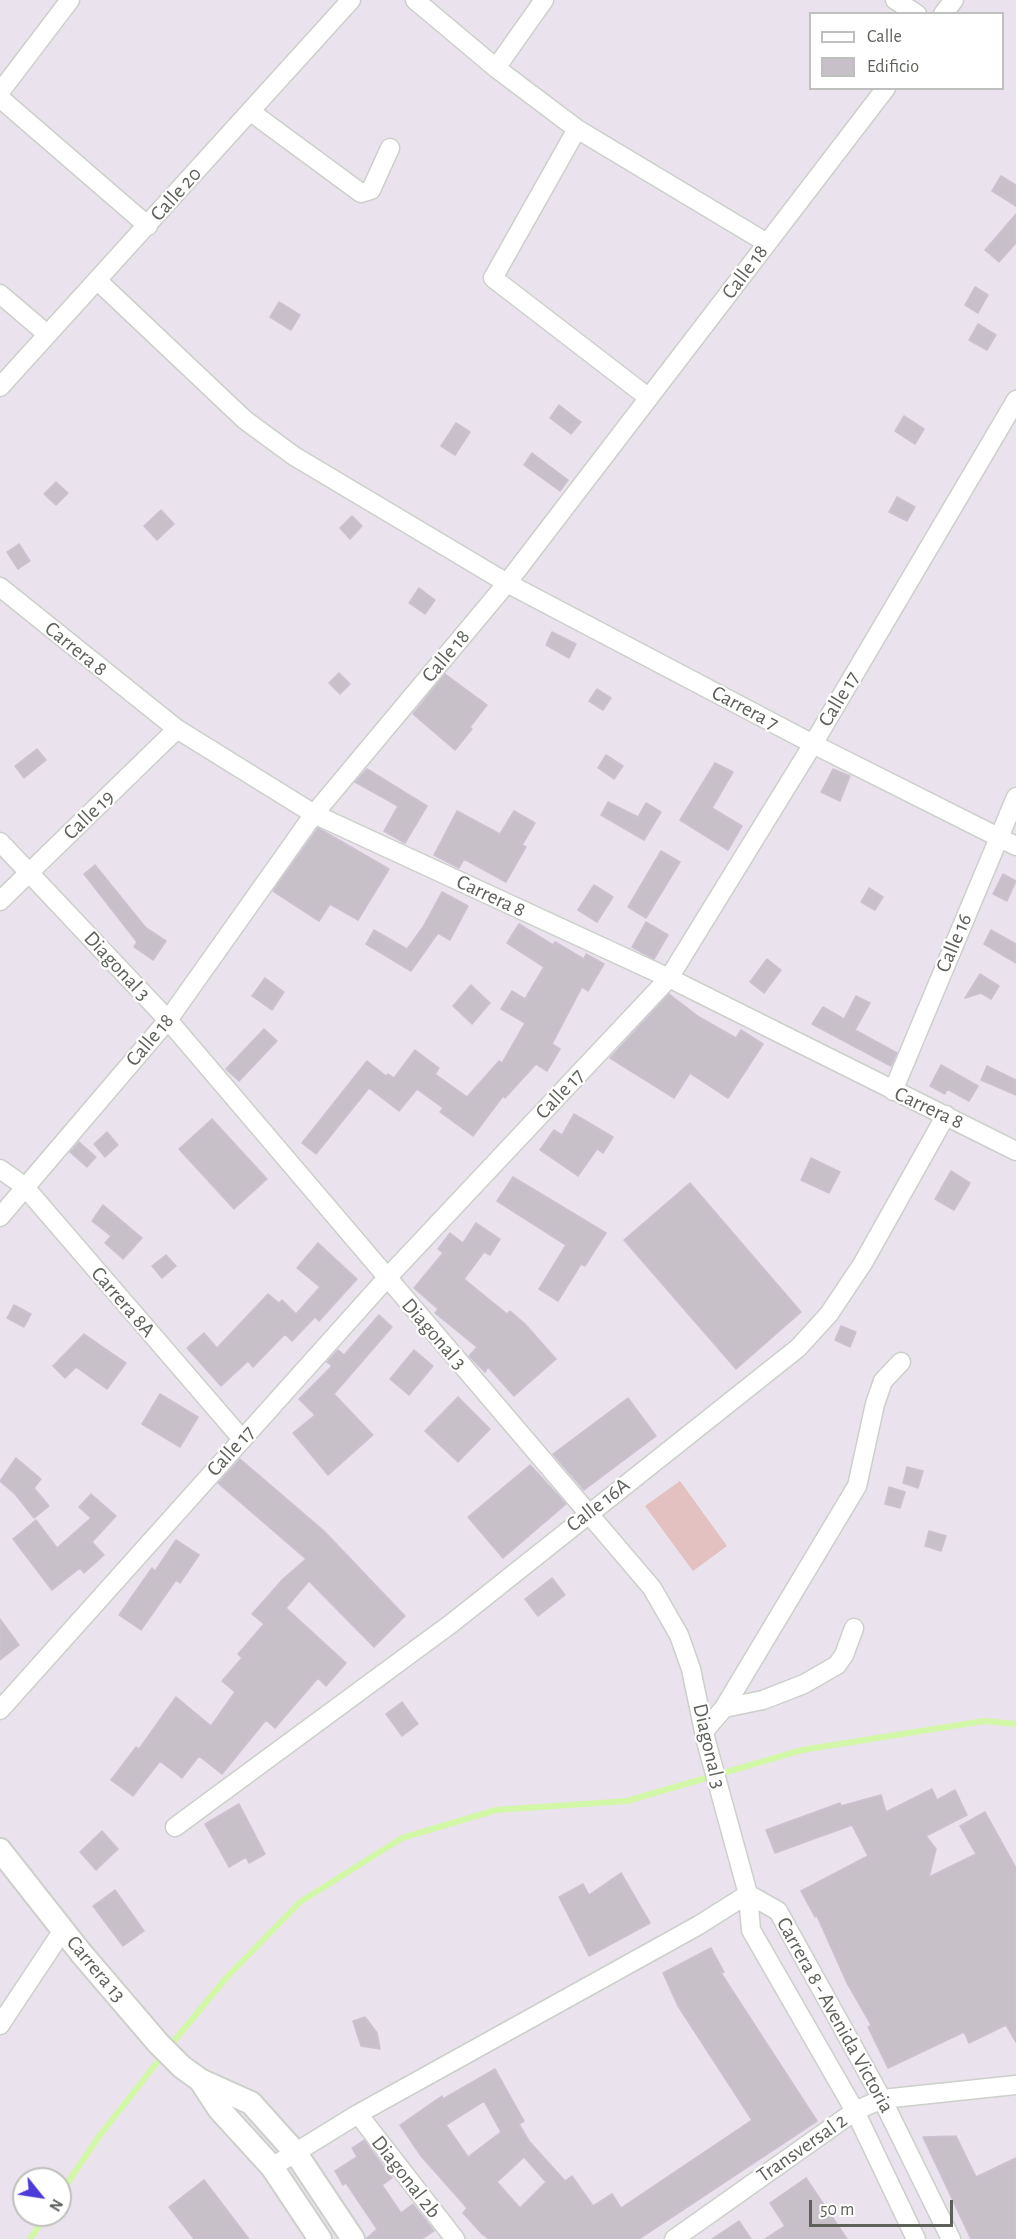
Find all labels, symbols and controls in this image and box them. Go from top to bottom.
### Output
legend [809,12,1004,90]
text: Calle [867,28,902,46]
text: Edificio [867,58,919,76]
street label: Calle 20 [145,161,207,227]
street label: Calle 18 [716,240,774,304]
street label: Carrera 8 [40,616,112,682]
street label: Calle 18 [417,624,475,688]
street label: Calle 17 [813,667,865,731]
street label: Carrera 7 [707,680,783,736]
street label: Calle 19 [58,785,120,845]
street label: Carrera 8 [452,869,530,923]
street label: Calle 16 [930,910,978,976]
street label: Diagonal 3 [78,926,156,1006]
street label: Calle 18 [121,1008,179,1072]
street label: Calle 17 [530,1063,590,1125]
street label: Carrera 8 [890,1081,968,1135]
street label: Carrera 8A [85,1261,161,1343]
street label: Diagonal 3 [396,1293,472,1375]
street label: Calle 17 [202,1420,260,1482]
street label: Calle 16A [561,1472,635,1538]
street label: Diagonal 3 [687,1701,731,1791]
street label: Carrera 8 - Avenida Victoria [771,1913,899,2117]
street label: Carrera 13 [61,1931,131,2007]
street label: Transversal 2 [752,2108,852,2188]
street label: Diagonal 2b [366,2131,446,2223]
north arrow [12,2167,72,2227]
scale bar [812,2188,956,2226]
text: N [46,2196,66,2214]
text: 50 m [820,2201,854,2219]

